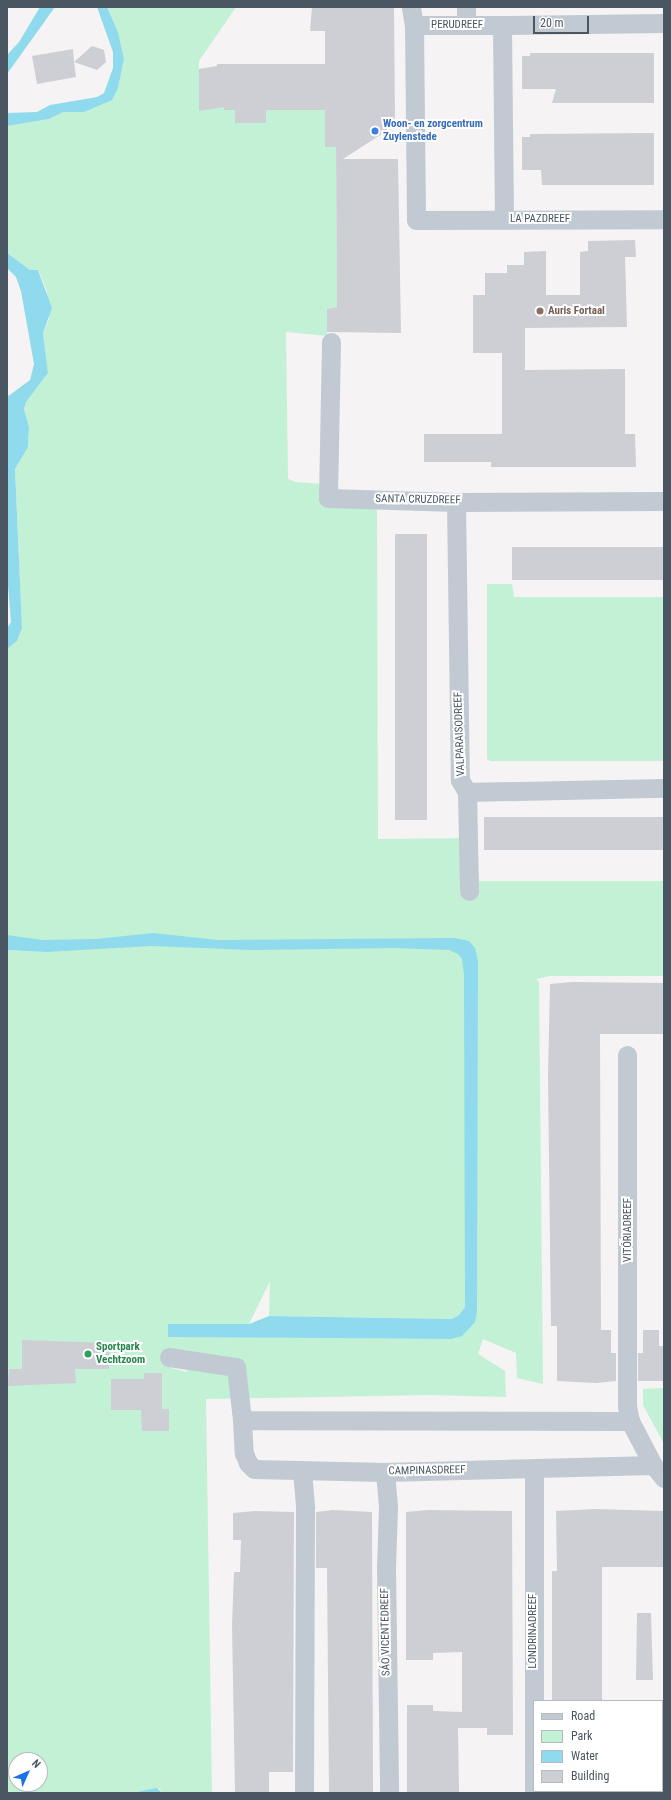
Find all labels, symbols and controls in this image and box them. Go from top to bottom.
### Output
scale bar [535,8,591,34]
text: 20 m [540,16,564,30]
street label: PERUDREEF [431,18,483,32]
place label: Woon- en zorgcentrum Zuylenstede [383,118,483,144]
marker: Woon- en zorgcentrum Zuylenstede [370,126,380,136]
street label: LA PAZDREEF [510,212,570,226]
place label: Auris Fortaal [548,304,605,318]
marker: Auris Fortaal [535,306,545,316]
street label: SANTA CRUZDREEF [375,493,461,507]
street label: VALPARAISODREEF [452,691,468,777]
street label: VITÓRIADREEF [621,1198,635,1262]
place label: Sportpark Vechtzoom [96,1341,145,1367]
marker: Sportpark Vechtzoom [83,1349,93,1359]
street label: CAMPINASDREEF [388,1464,466,1478]
street label: SÁO VICENTEDREEF [379,1588,393,1676]
street label: LONDRINADREEF [526,1594,540,1668]
legend [533,1700,663,1792]
text: Road [571,1709,595,1723]
text: Park [571,1729,592,1743]
text: Water [571,1749,599,1763]
north arrow [8,1752,48,1792]
text: N [29,1757,43,1771]
text: Building [571,1769,609,1783]

